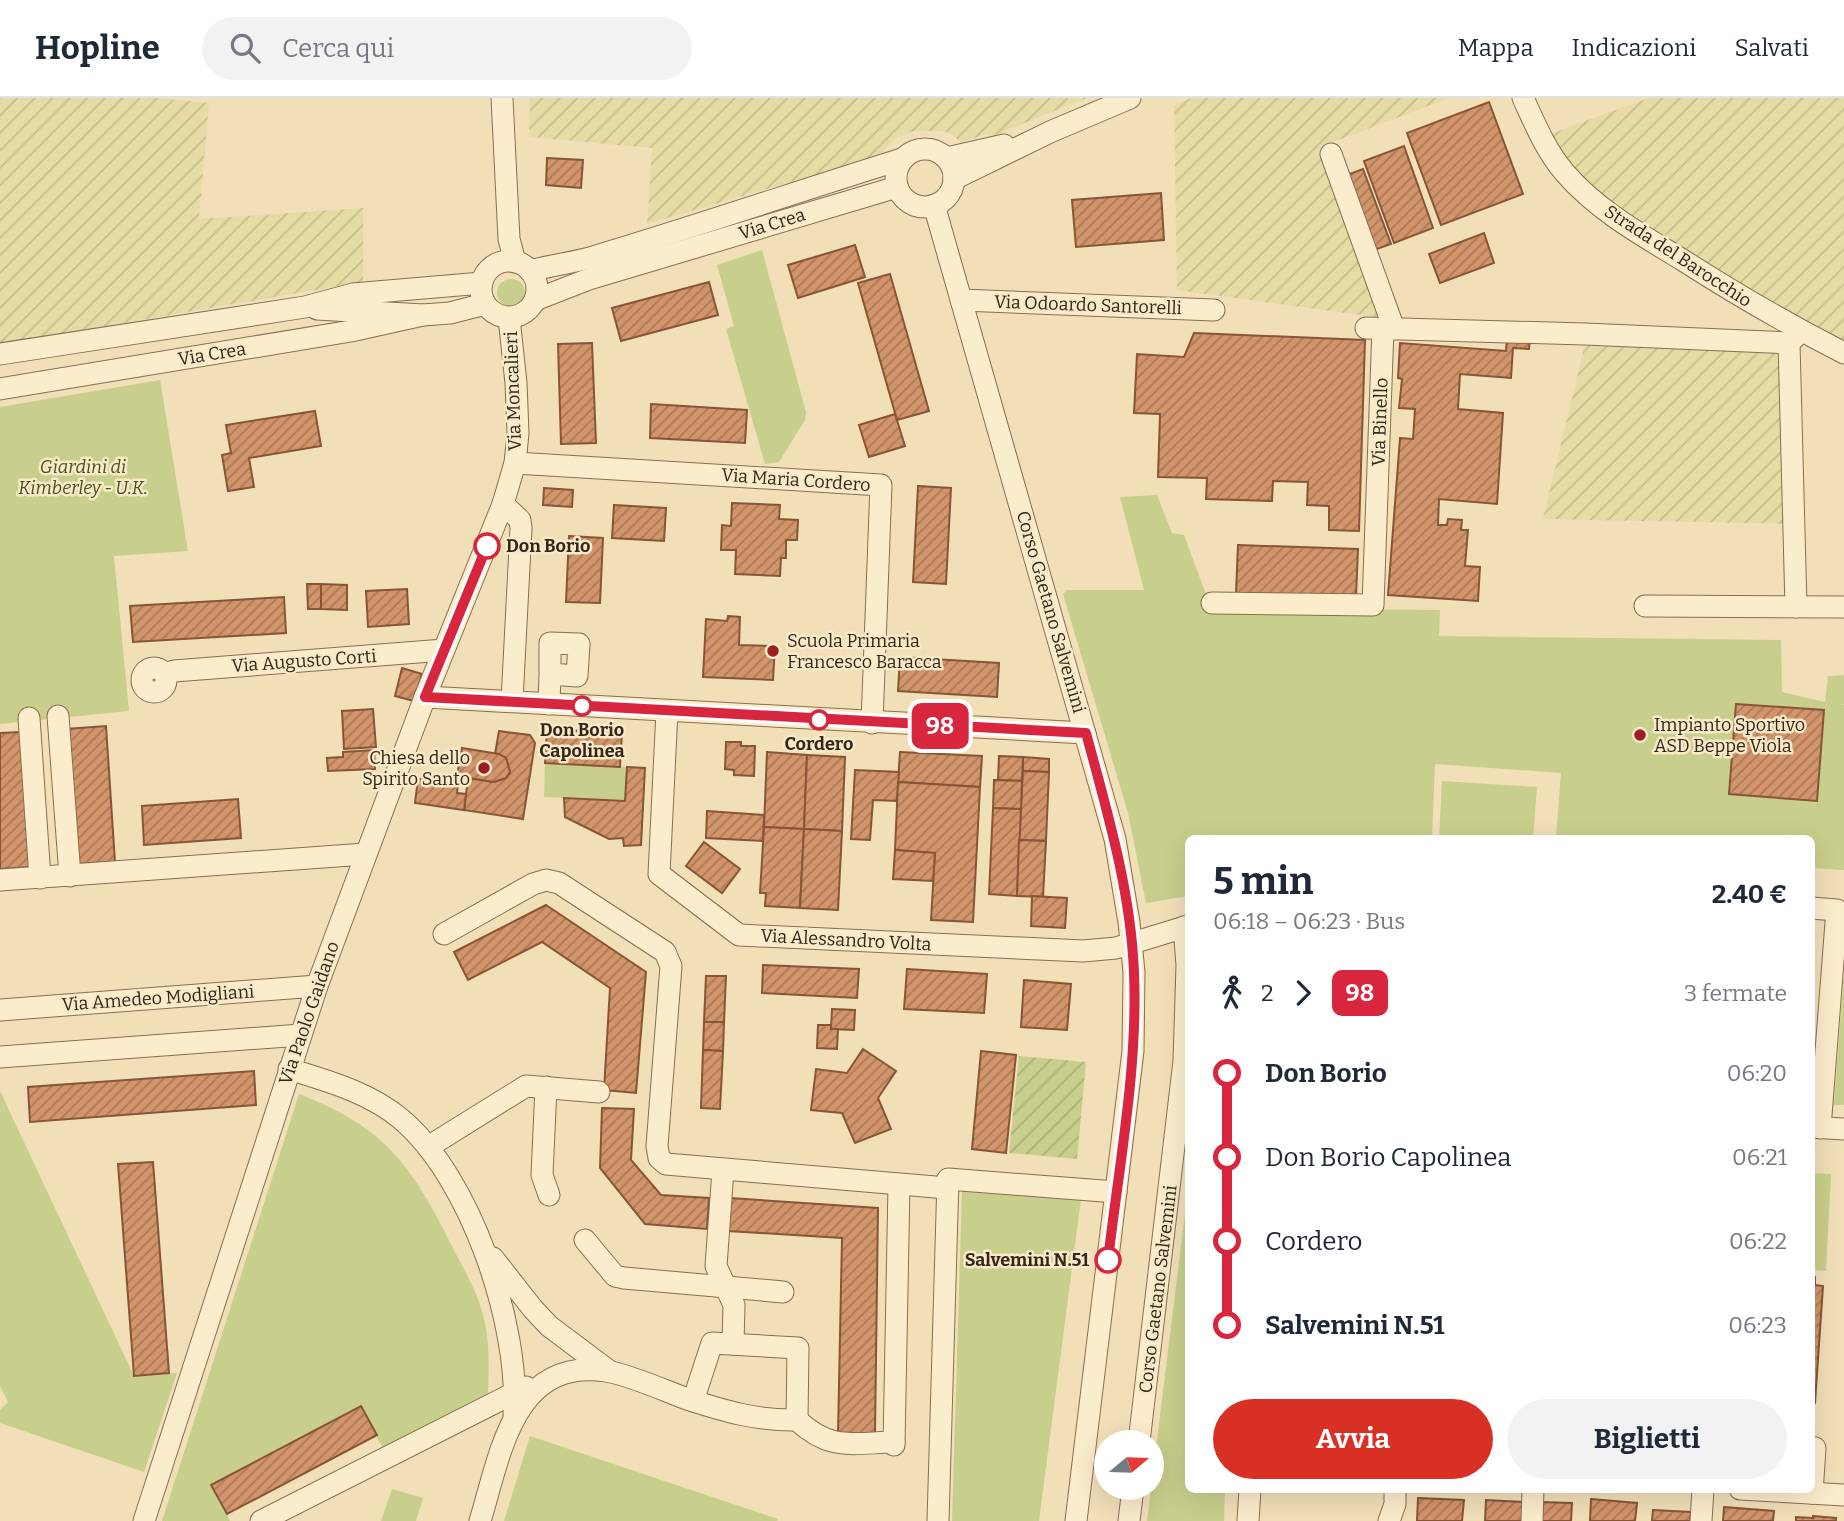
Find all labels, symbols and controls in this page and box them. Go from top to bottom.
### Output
search box [202,17,692,80]
text: Hopline [35,28,160,68]
icon: search [226,29,264,67]
text: Cerca qui [282,33,394,64]
text: Mappa [1458,34,1534,62]
text: Indicazioni [1572,34,1696,62]
text: Salvati [1734,34,1809,62]
street label: Strada del Barocchio [1600,200,1756,312]
street label: Via Crea [736,203,808,245]
street label: Via Odoardo Santorelli [994,291,1182,319]
street label: Via Moncalieri [500,331,526,451]
street label: Via Crea [176,338,248,370]
street label: Via Binello [1367,377,1393,467]
park label: Giardini di Kimberley - U.K. [18,456,148,499]
street label: Via Maria Cordero [721,464,871,496]
street label: Corso Gaetano Salvemini [1012,508,1090,716]
marker: Don Borio [474,533,500,559]
place label: Don Borio [506,535,590,557]
place label: Scuola Primaria Francesco Baracca [787,630,942,673]
marker: Scuola Primaria Francesco Baracca [765,643,781,659]
street label: Via Augusto Corti [231,645,377,677]
marker: Don Borio Capolinea [572,696,592,716]
line badge: 98 [908,703,972,749]
marker: Cordero [809,710,829,730]
text: 98 [926,712,954,740]
place label: Impianto Sportivo ASD Beppe Viola [1654,714,1805,757]
place label: Don Borio Capolinea [539,719,625,762]
marker: Impianto Sportivo ASD Beppe Viola [1632,727,1648,743]
place label: Cordero [785,733,853,755]
place label: Chiesa dello Spirito Santo [362,747,470,790]
marker: Chiesa dello Spirito Santo [476,760,492,776]
text: 5 min [1213,858,1313,904]
text: 2.40 € [1712,879,1787,910]
text: 06:18 – 06:23 · Bus [1213,907,1405,935]
street label: Via Alessandro Volta [760,925,932,955]
street label: Via Paolo Gaidano [274,938,344,1088]
icon: walk [1213,974,1251,1012]
icon: forward [1284,974,1322,1012]
text: 2 [1261,979,1274,1007]
text: 98 [1346,979,1374,1007]
text: 3 fermate [1684,979,1787,1007]
street label: Via Amedeo Modigliani [61,980,255,1016]
text: Don Borio [1265,1058,1387,1089]
text: 06:20 [1727,1059,1787,1087]
text: Don Borio Capolinea [1265,1142,1512,1173]
text: 06:21 [1732,1143,1787,1171]
street label: Corso Gaetano Salvemini [1134,1184,1182,1394]
text: Cordero [1265,1226,1362,1257]
text: 06:22 [1729,1227,1787,1255]
marker: Salvemini N.51 [1095,1247,1121,1273]
place label: Salvemini N.51 [965,1249,1089,1271]
text: Salvemini N.51 [1265,1310,1445,1341]
text: 06:23 [1728,1311,1787,1339]
button: Avvia [1213,1399,1493,1479]
button: Biglietti [1507,1399,1787,1479]
north arrow [1094,1430,1164,1500]
map controls [1094,1430,1164,1500]

